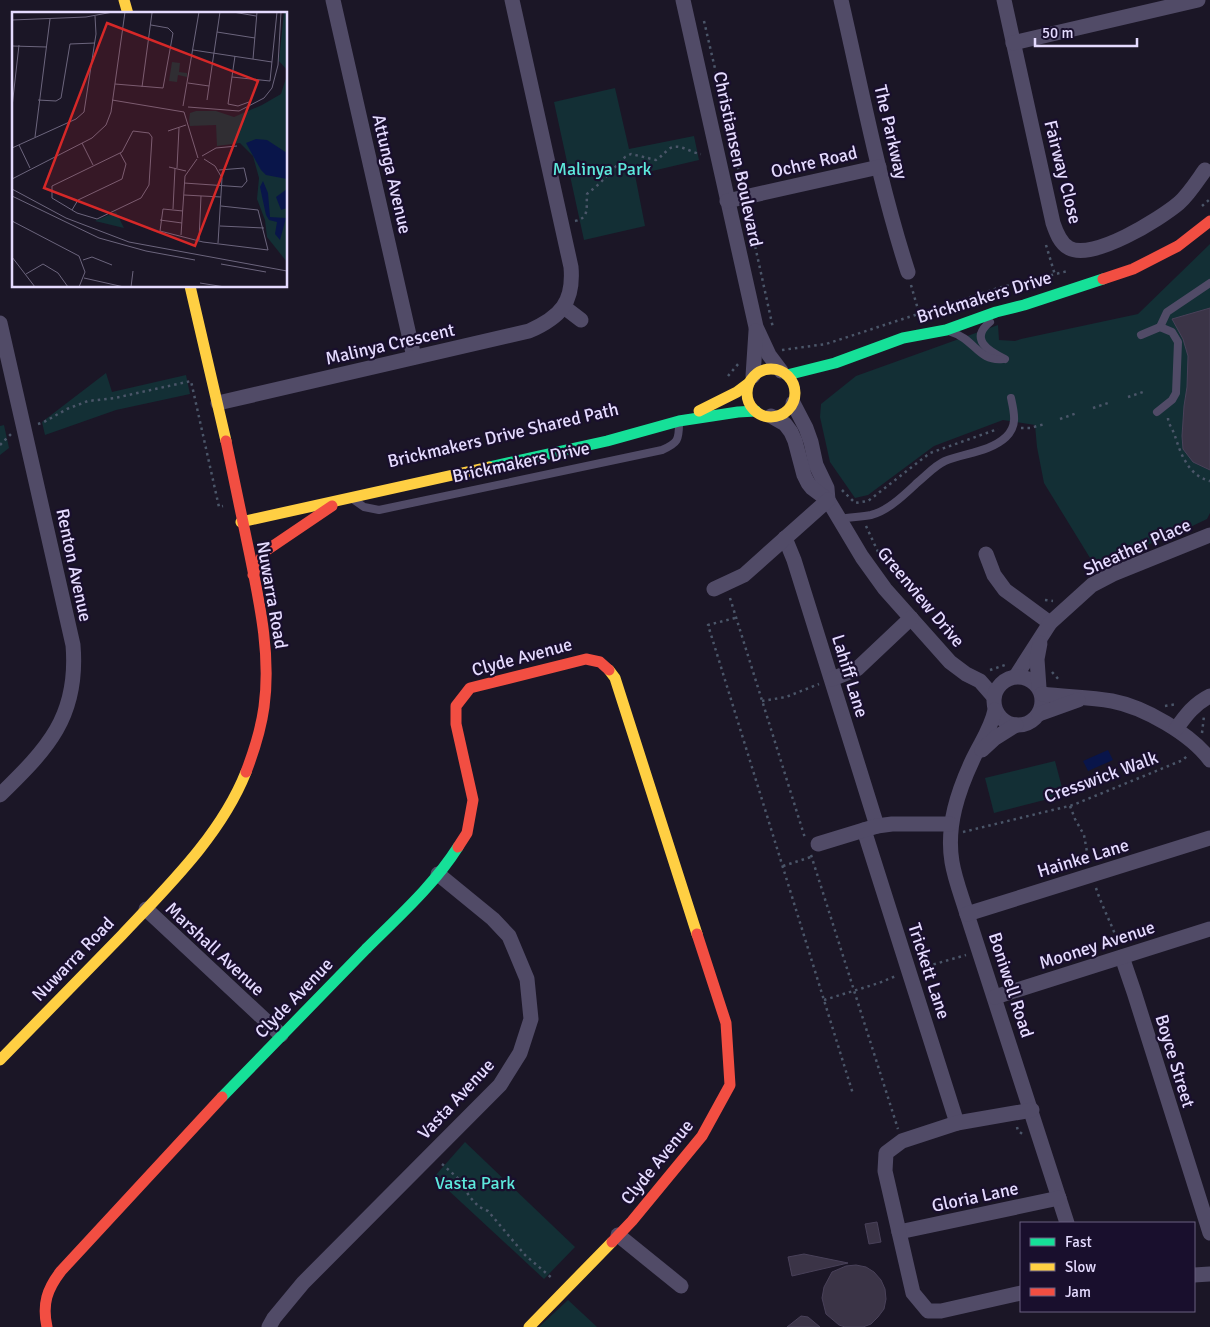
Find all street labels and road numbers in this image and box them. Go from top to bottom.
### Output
street label: Christiansen Boulevard [709,69,767,249]
street label: The Parkway [869,83,913,182]
street label: Attunga Avenue [368,112,416,236]
street label: Fairway Close [1039,118,1087,226]
street label: Ochre Road [769,141,859,183]
street label: Brickmakers Drive [914,266,1054,328]
street label: Malinya Crescent [323,318,457,370]
street label: Brickmakers Drive Shared Path [385,398,621,472]
street label: Brickmakers Drive [450,437,592,487]
street label: Renton Avenue [51,506,97,624]
street label: Sheather Place [1080,513,1194,581]
street label: Nuwarra Road [252,540,292,650]
street label: Greenview Drive [873,542,969,652]
street label: Lahiff Lane [827,632,873,720]
street label: Clyde Avenue [469,633,575,681]
street label: Cresswick Walk [1041,746,1161,808]
street label: Hainke Lane [1034,834,1132,882]
street label: Marshall Avenue [161,897,269,1001]
street label: Nuwarra Road [27,912,119,1006]
street label: Mooney Avenue [1036,916,1158,974]
street label: Trickett Lane [903,920,955,1022]
street label: Boniwell Road [984,930,1038,1040]
street label: Clyde Avenue [250,953,338,1043]
street label: Boyce Street [1150,1012,1200,1110]
street label: Vasta Avenue [413,1054,499,1144]
street label: Clyde Avenue [616,1115,698,1209]
street label: Gloria Lane [930,1177,1020,1217]

